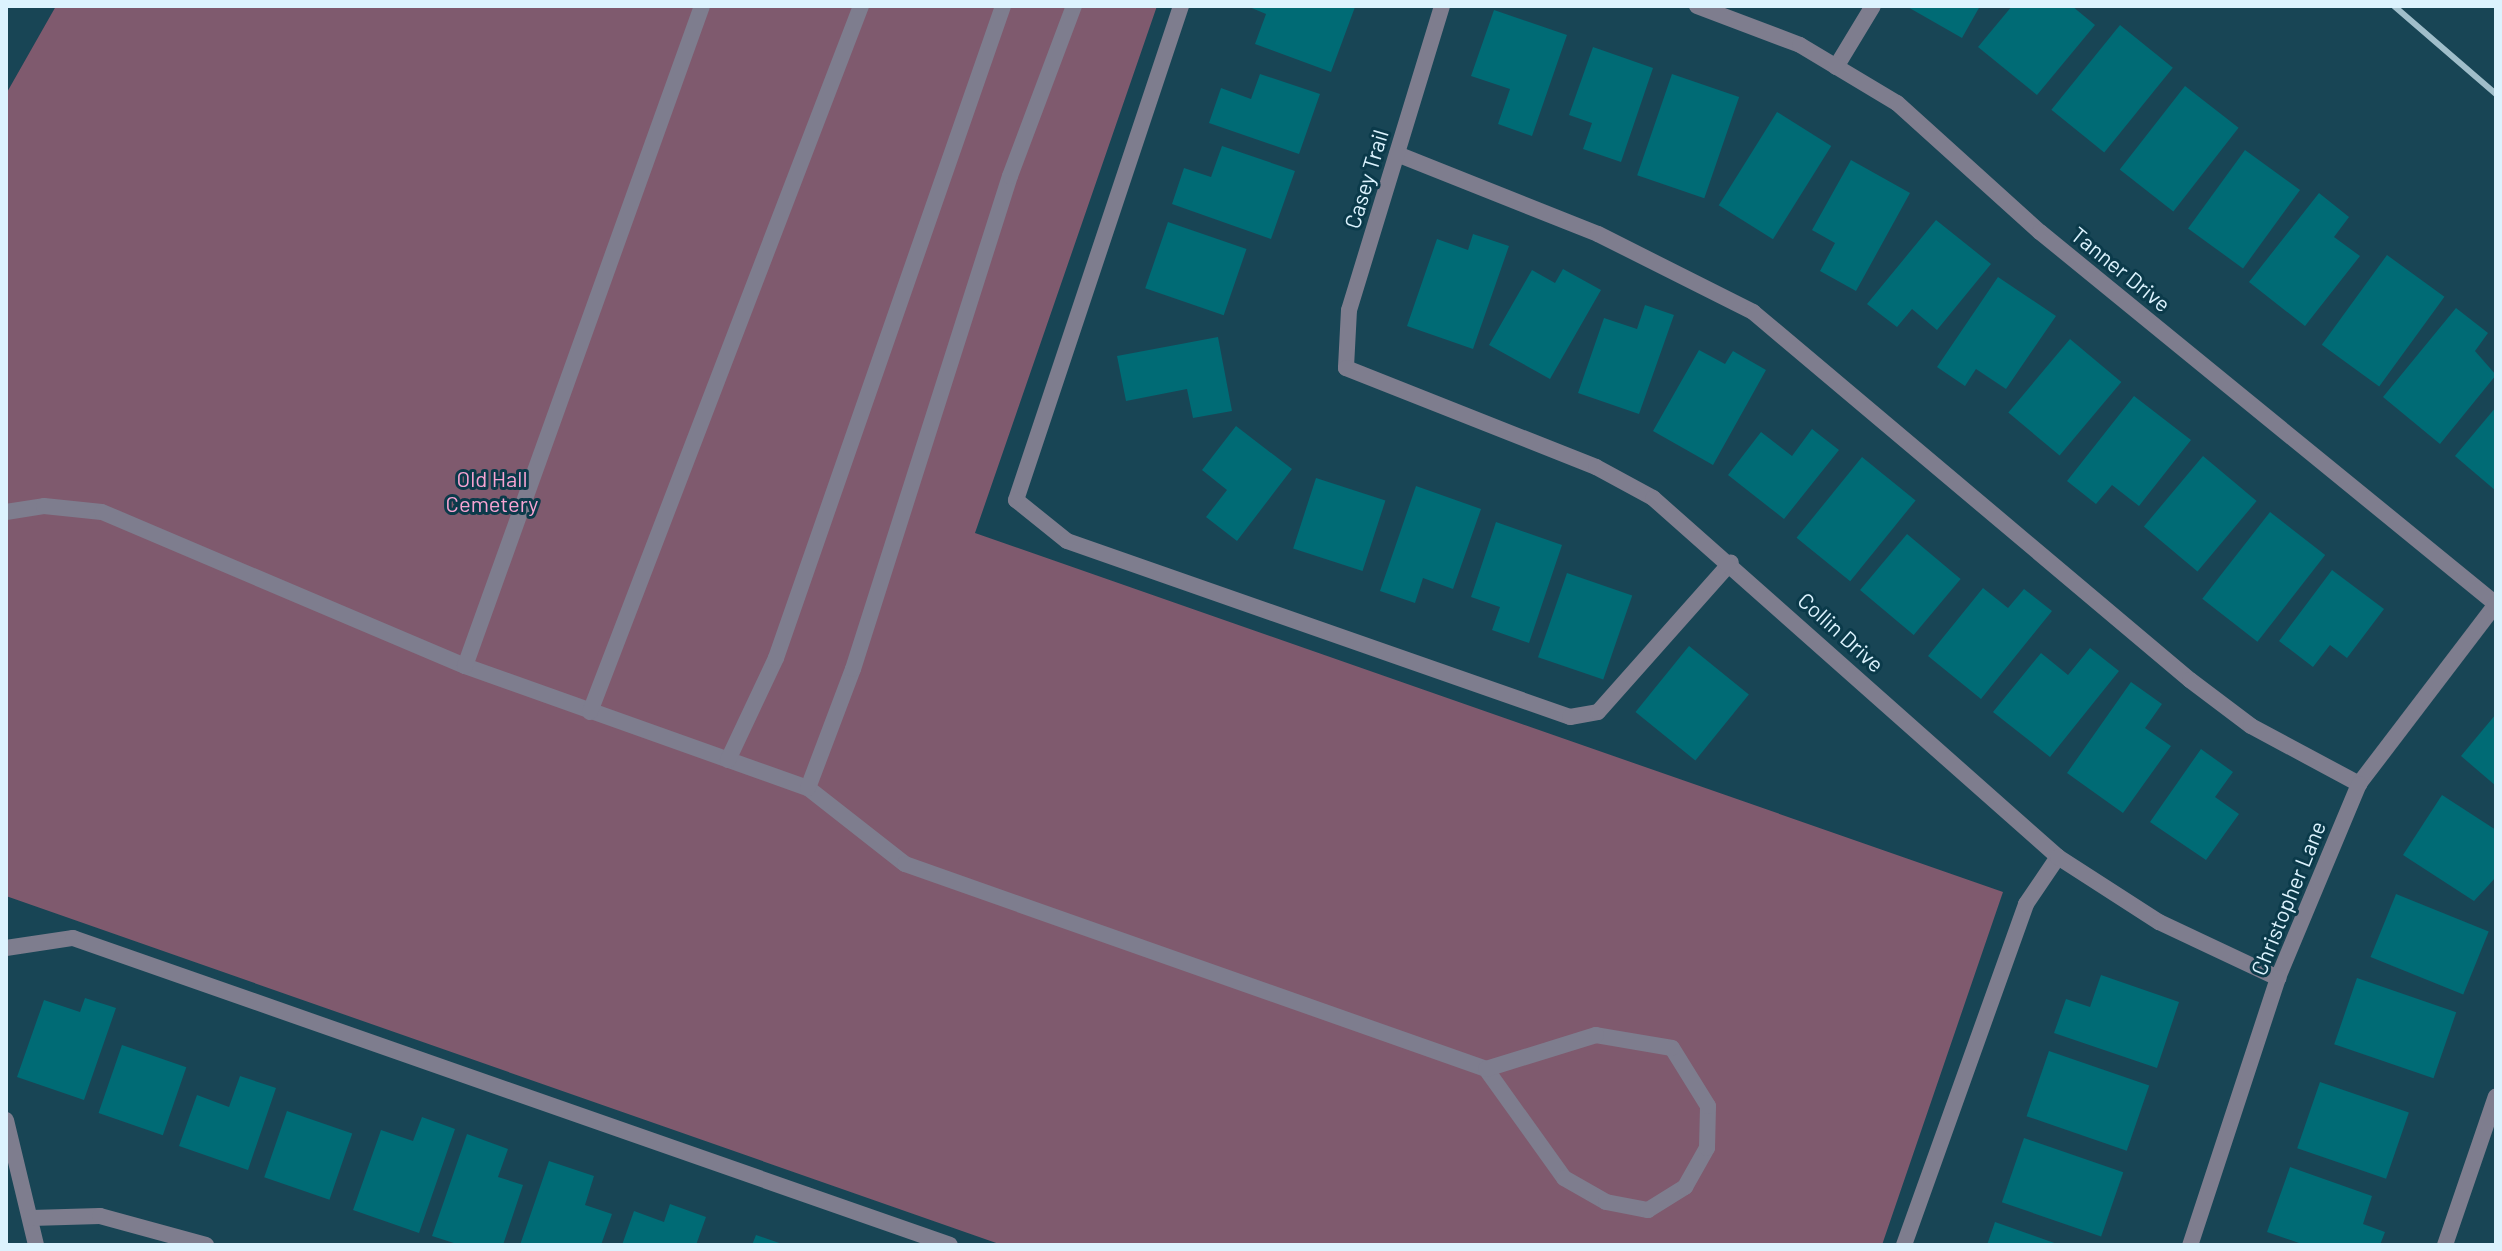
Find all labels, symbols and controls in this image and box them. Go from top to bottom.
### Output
street label: Casey Trail [1338,126,1394,232]
street label: Tanner Drive [2066,221,2176,317]
park label: Old Hall Cemetery [446,465,538,516]
street label: Collin Drive [1793,587,1889,677]
street label: Christopher Lane [2245,817,2331,979]

